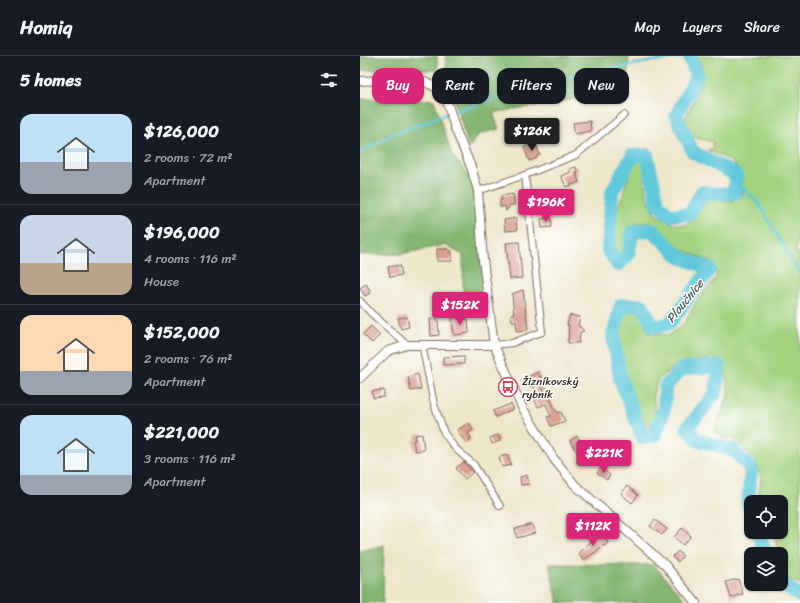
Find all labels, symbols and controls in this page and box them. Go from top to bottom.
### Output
text: Homiq [20,11,72,44]
text: Map [635,15,660,40]
text: Layers [682,15,722,40]
text: Share [744,15,780,40]
text: 5 homes [20,65,81,95]
chip: Buy [372,68,424,104]
chip: Rent [432,68,489,104]
chip: Filters [497,68,566,104]
chip: New [574,68,629,104]
icon: filters [318,69,340,91]
text: $126,000 [144,116,219,146]
pin: $126K [504,118,560,152]
text: $126K [513,119,551,142]
icon: home [52,130,100,178]
text: 2 rooms · 72 m² [144,146,232,169]
text: Apartment [144,169,205,192]
pin: $196K [518,189,574,223]
text: $196K [527,190,565,213]
text: $196,000 [144,217,220,247]
icon: home [52,231,100,279]
text: 4 rooms · 116 m² [144,247,237,270]
text: House [144,270,179,293]
water label: Ploučnice [660,273,711,328]
pin: $152K [432,292,488,326]
text: $152K [441,293,479,316]
text: $152,000 [144,317,220,347]
icon: home [52,331,100,379]
text: 2 rooms · 76 m² [144,347,232,370]
text: Apartment [144,370,205,393]
place label: Žizníkovský rybník [522,372,579,404]
bus stop icon: Žizníkovský rybník [497,376,519,398]
text: $221,000 [144,417,219,447]
icon: home [52,431,100,479]
pin: $221K [576,440,632,474]
text: $221K [585,441,623,464]
text: 3 rooms · 116 m² [144,447,236,470]
text: Apartment [144,470,205,493]
map controls [744,495,788,591]
button: locate [744,495,788,539]
pin: $112K [565,513,621,547]
text: $112K [575,514,611,537]
button: layers [744,547,788,591]

